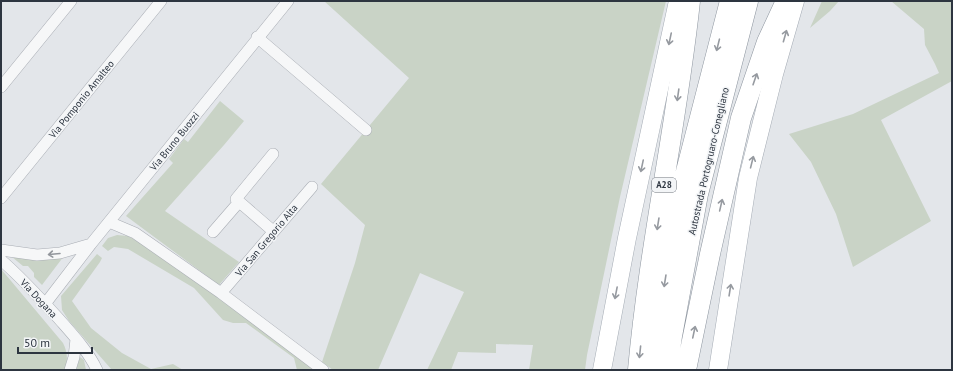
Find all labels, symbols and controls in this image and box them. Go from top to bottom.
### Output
one-way arrow [782,30,789,43]
one-way arrow [666,32,674,45]
one-way arrow [714,38,721,51]
street label: Via Pomponio Amalteo [45,58,117,142]
one-way arrow [751,74,759,86]
street label: Autostrada Portogruaro-Conegliano [685,86,732,236]
one-way arrow [674,88,682,101]
street label: Via Bruno Buozzi [146,109,202,174]
one-way arrow [749,156,756,169]
one-way arrow [638,159,646,172]
road number: A28 [652,178,676,192]
one-way arrow [717,199,725,212]
street label: Via San Gregorio Alta [232,201,300,280]
one-way arrow [654,217,662,230]
one-way arrow [48,250,61,257]
one-way arrow [661,274,669,287]
street label: Via Dogana [17,275,60,321]
one-way arrow [726,284,734,297]
one-way arrow [612,287,620,300]
one-way arrow [690,326,698,339]
scale bar [18,329,92,355]
text: 50 m [24,335,50,350]
one-way arrow [636,345,643,358]

